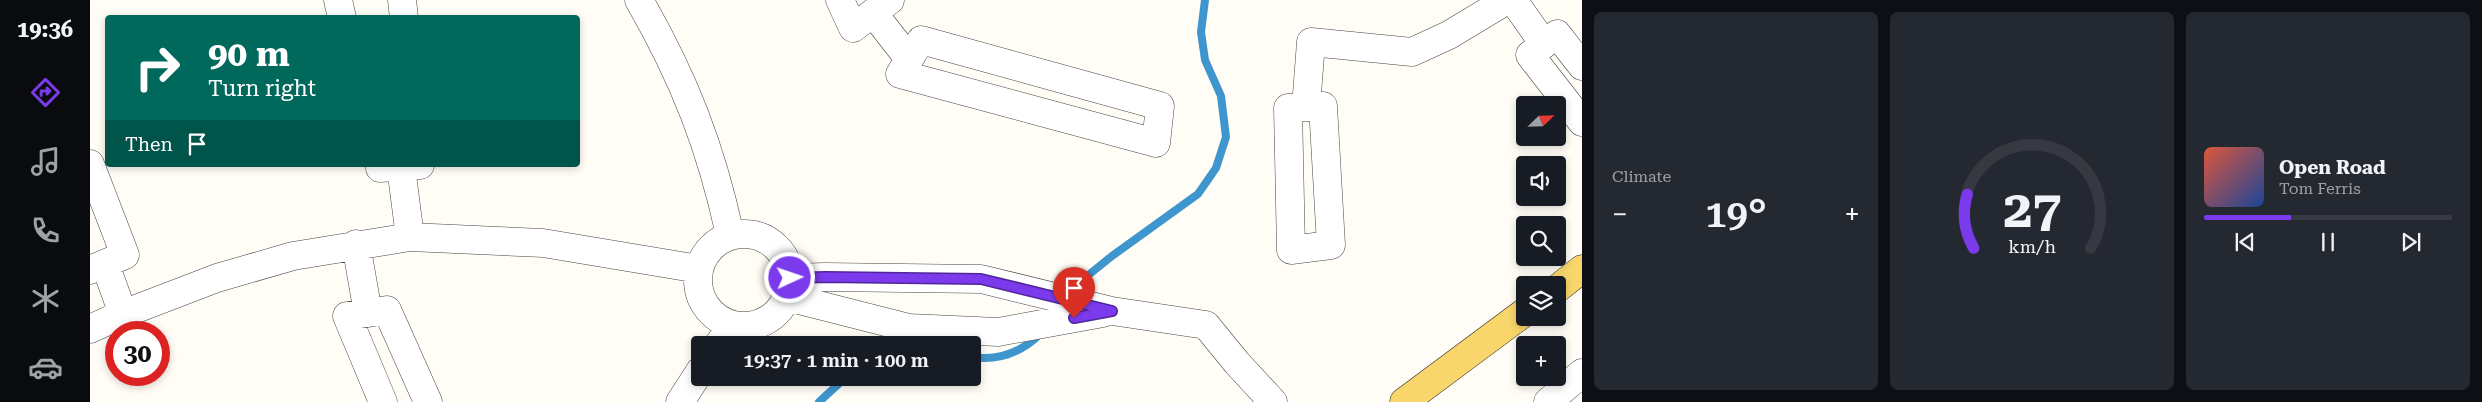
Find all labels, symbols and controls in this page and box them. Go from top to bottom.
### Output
text: 19:36 [17,17,73,42]
text: 90 m [208,34,290,75]
icon: right [125,35,190,100]
icon: directions [28,75,63,110]
text: Turn right [208,76,316,101]
north arrow [1516,96,1566,146]
map controls [1516,96,1566,386]
icon: arrive [183,130,211,158]
text: Then [125,133,173,156]
icon: music [28,144,63,179]
button: sound [1516,156,1566,206]
text: Open Road [2279,156,2386,179]
text: Climate [1612,167,1671,186]
text: 27 [2003,179,2061,240]
text: Tom Ferris [2279,179,2361,198]
text: 19° [1705,192,1767,236]
text: − [1612,198,1628,231]
text: + [1844,198,1860,231]
icon: phone [28,213,63,248]
button: search [1516,216,1566,266]
icon: previous [2231,228,2259,256]
icon: pause [2314,228,2342,256]
icon: next [2397,228,2425,256]
text: km/h [2008,236,2056,257]
position arrow [763,251,815,303]
pin [1053,267,1095,318]
icon: arrive [1060,274,1088,302]
button: layers [1516,276,1566,326]
icon: climate [28,281,63,316]
speed limit sign: 30 [105,321,170,386]
button: + [1516,336,1566,386]
text: 19:37 · 1 min · 100 m [743,349,929,372]
icon: car [28,350,63,385]

